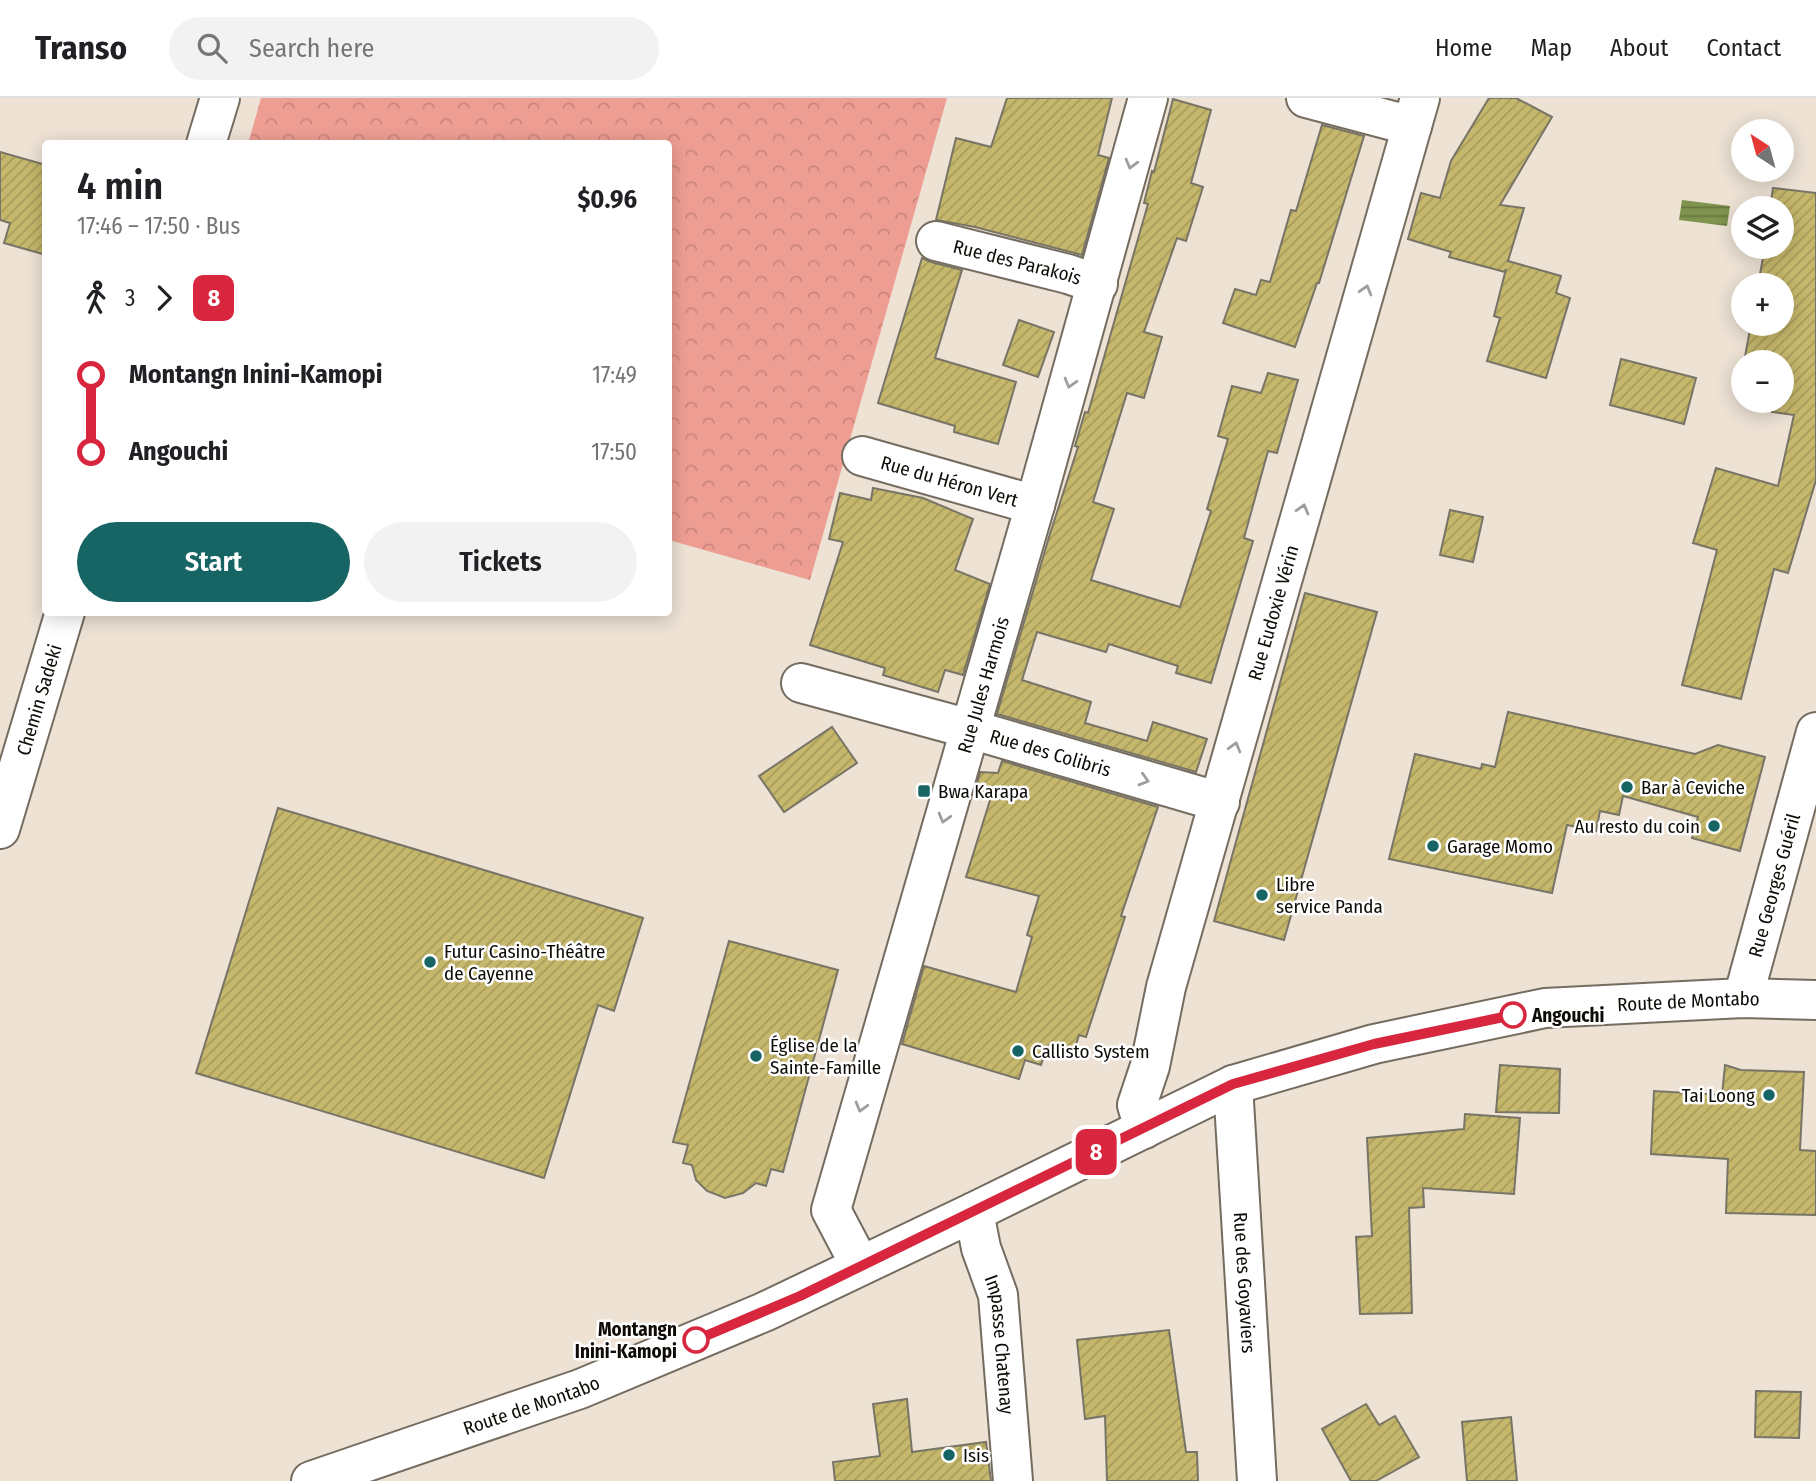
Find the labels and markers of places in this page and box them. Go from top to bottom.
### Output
place label: Bar à Ceviche [1641,776,1745,799]
marker: Bar à Ceviche [1619,779,1635,795]
place label: Bwa Karapa [938,780,1028,803]
marker: Bwa Karapa [916,783,932,799]
place label: Au resto du coin [1574,815,1700,838]
marker: Au resto du coin [1706,818,1722,834]
place label: Garage Momo [1447,835,1553,858]
marker: Garage Momo [1425,838,1441,854]
place label: Libre service Panda [1276,873,1383,918]
marker: Libre service Panda [1254,887,1270,903]
place label: Futur Casino-Théâtre de Cayenne [444,940,605,985]
marker: Futur Casino-Théâtre de Cayenne [422,954,438,970]
marker: Angouchi [1500,1002,1526,1028]
place label: Angouchi [1531,1004,1605,1027]
place label: Église de la Sainte-Famille [770,1034,881,1079]
place label: Callisto System [1032,1040,1150,1063]
marker: Callisto System [1010,1043,1026,1059]
marker: Église de la Sainte-Famille [748,1048,764,1064]
place label: Tai Loong [1682,1084,1755,1107]
marker: Tai Loong [1761,1087,1777,1103]
place label: Montangn Inini-Kamopi [575,1318,677,1363]
marker: Montangn Inini-Kamopi [683,1327,709,1353]
place label: Isis [963,1444,989,1467]
marker: Isis [941,1447,957,1463]

